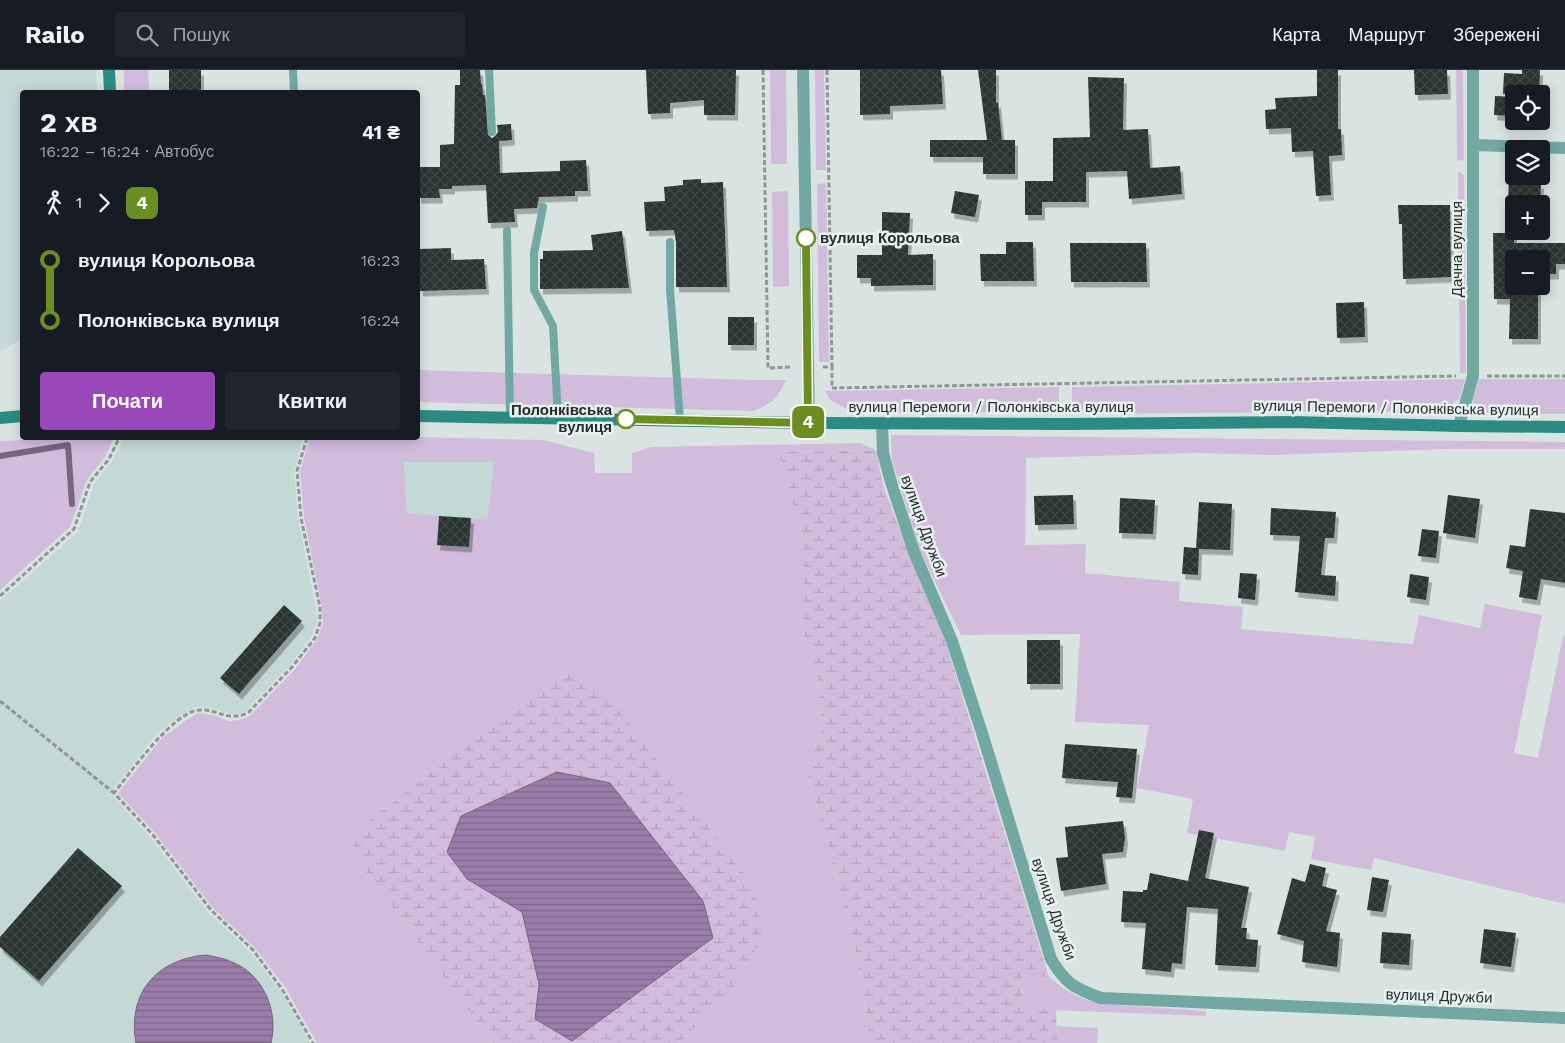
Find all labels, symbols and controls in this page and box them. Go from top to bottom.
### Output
search box [115,12,465,57]
text: Railo [25,21,85,49]
icon: search [133,21,161,49]
text: Пошук [173,23,230,46]
text: Карта [1272,24,1320,45]
text: Маршрут [1348,24,1425,45]
text: Збережені [1453,24,1540,45]
map controls [1505,85,1550,295]
button: locate [1505,85,1550,130]
text: 2 хв [40,106,97,139]
text: 41 ₴ [362,121,400,144]
button: layers [1505,140,1550,185]
text: 16:22 – 16:24 · Автобус [40,142,214,161]
icon: walk [40,189,68,217]
icon: forward [90,189,118,217]
text: 4 [136,192,148,213]
text: 1 [76,193,82,212]
button: + [1505,195,1550,240]
street label: Дачна вулиця [1448,201,1466,297]
marker: вулиця Корольова [796,228,816,248]
place label: вулиця Корольова [820,229,960,247]
text: вулиця Корольова [78,249,255,272]
button: − [1505,250,1550,295]
text: 16:23 [361,251,400,270]
text: Полонківська вулиця [78,309,279,332]
text: 16:24 [361,311,400,330]
button: Почати [40,372,215,430]
button: Квитки [225,372,400,430]
street label: вулиця Перемоги / Полонківська вулиця [1253,397,1539,419]
street label: вулиця Перемоги / Полонківська вулиця [848,398,1134,416]
place label: Полонківська вулиця [511,401,613,436]
line badge: 4 [792,406,824,438]
marker: Полонківська вулиця [616,409,636,429]
text: 4 [802,411,814,432]
street label: вулиця Дружби [897,473,951,579]
street label: вулиця Дружби [1028,856,1080,962]
street label: вулиця Дружби [1385,985,1493,1007]

